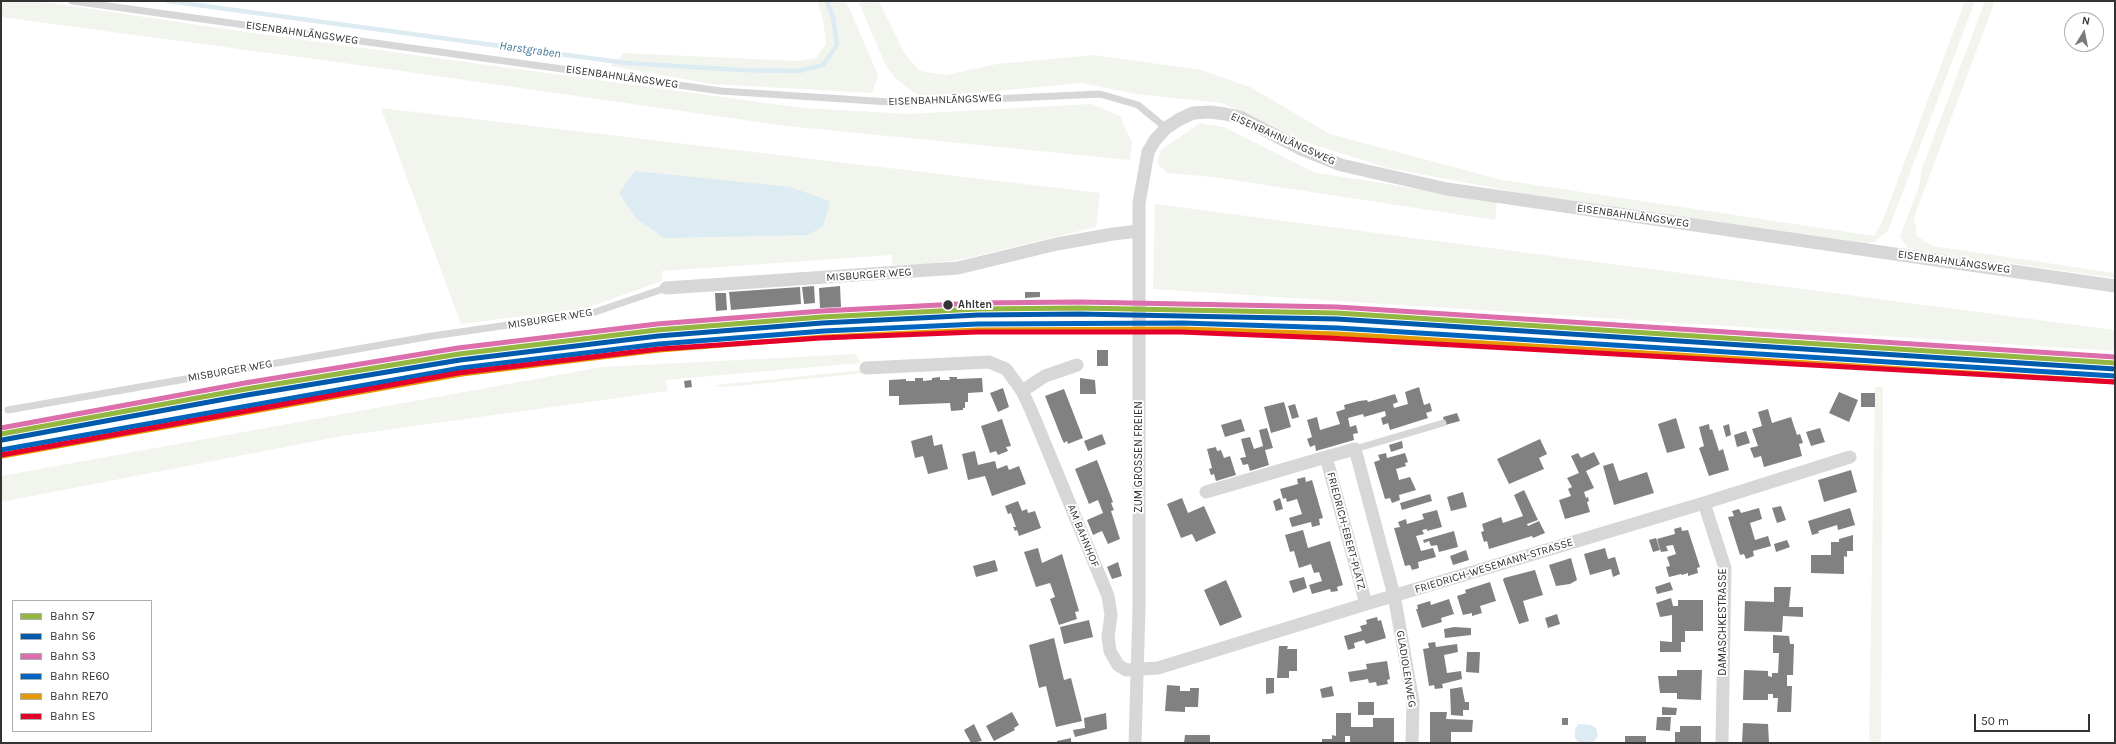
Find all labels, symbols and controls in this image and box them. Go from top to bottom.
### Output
north arrow [2064,12,2104,52]
text: N [2081,14,2091,28]
street label: EISENBAHNLÄNGSWEG [245,19,359,47]
water label: Harstgraben [498,39,562,61]
street label: EISENBAHNLÄNGSWEG [565,63,679,91]
street label: EISENBAHNLÄNGSWEG [888,91,1002,109]
street label: EISENBAHNLÄNGSWEG [1228,110,1338,168]
street label: EISENBAHNLÄNGSWEG [1576,202,1690,230]
street label: EISENBAHNLÄNGSWEG [1897,248,2011,276]
street label: MISBURGER WEG [826,265,912,285]
marker: Ahlten [941,298,955,312]
place label: Ahlten [958,298,992,312]
street label: MISBURGER WEG [507,306,593,332]
street label: MISBURGER WEG [187,357,273,385]
street label: ZUM GROSSEN FREIEN [1132,401,1146,513]
street label: FRIEDRICH-EBERT-PLATZ [1324,471,1368,591]
street label: AM BAHNHOF [1064,503,1102,569]
street label: FRIEDRICH-WESEMANN-STRASSE [1413,536,1575,596]
street label: DAMASCHKESTRASSE [1716,568,1730,676]
legend [12,600,152,732]
text: Bahn S7 [50,609,94,623]
text: Bahn S6 [50,629,96,643]
street label: GLADIOLENWEG [1393,629,1419,709]
text: Bahn S3 [50,649,96,663]
text: Bahn RE60 [50,669,110,683]
text: Bahn RE70 [50,689,108,703]
scale bar [1976,706,2092,732]
text: Bahn ES [50,709,95,723]
text: 50 m [1981,714,2009,728]

